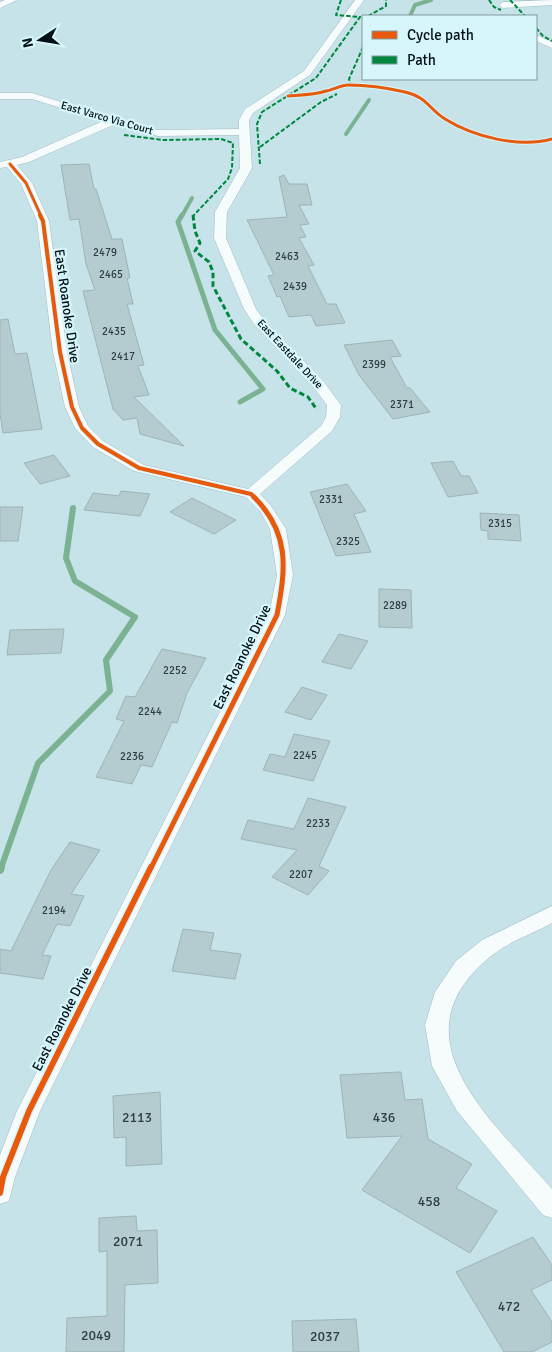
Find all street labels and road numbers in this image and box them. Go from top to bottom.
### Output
street label: East Varco Via Court [60,99,155,137]
street label: East Roanoke Drive [51,248,83,364]
street label: East Eastdale Drive [254,317,326,391]
street label: East Roanoke Drive [209,602,275,712]
street label: East Roanoke Drive [28,964,96,1074]

